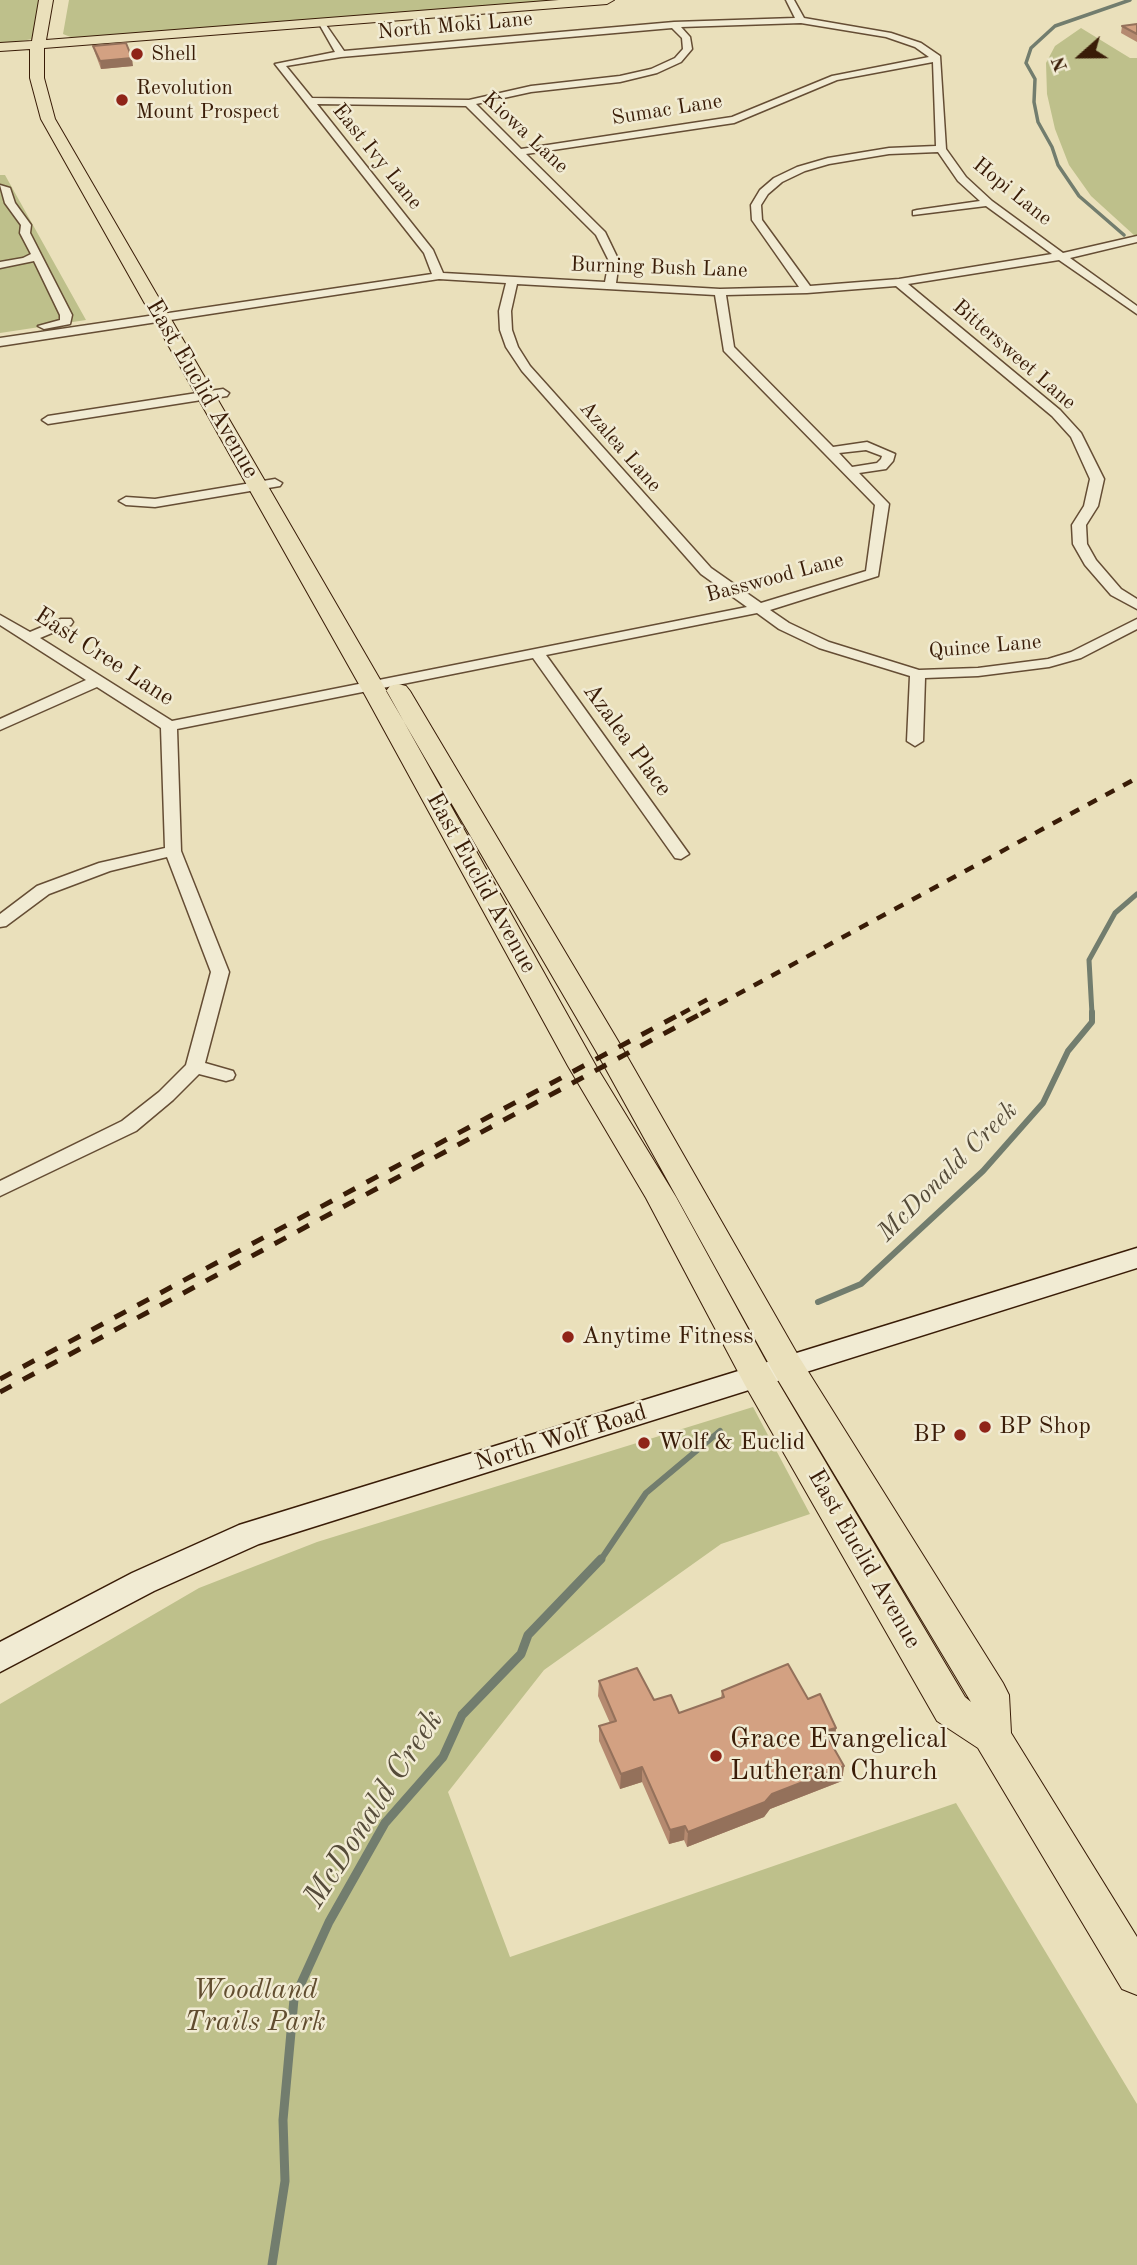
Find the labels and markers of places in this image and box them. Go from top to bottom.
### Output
place label: Shell [151,41,196,67]
marker: Shell [129,46,145,62]
place label: Revolution Mount Prospect [136,75,279,125]
marker: Revolution Mount Prospect [114,92,130,108]
place label: Anytime Fitness [582,1323,754,1351]
marker: Anytime Fitness [560,1329,576,1345]
place label: BP Shop [999,1413,1091,1441]
marker: BP Shop [977,1419,993,1435]
place label: BP [913,1421,946,1449]
marker: BP [952,1427,968,1443]
place label: Wolf & Euclid [658,1429,805,1457]
marker: Wolf & Euclid [636,1435,652,1451]
place label: Grace Evangelical Lutheran Church [730,1723,947,1789]
marker: Grace Evangelical Lutheran Church [708,1748,724,1764]

